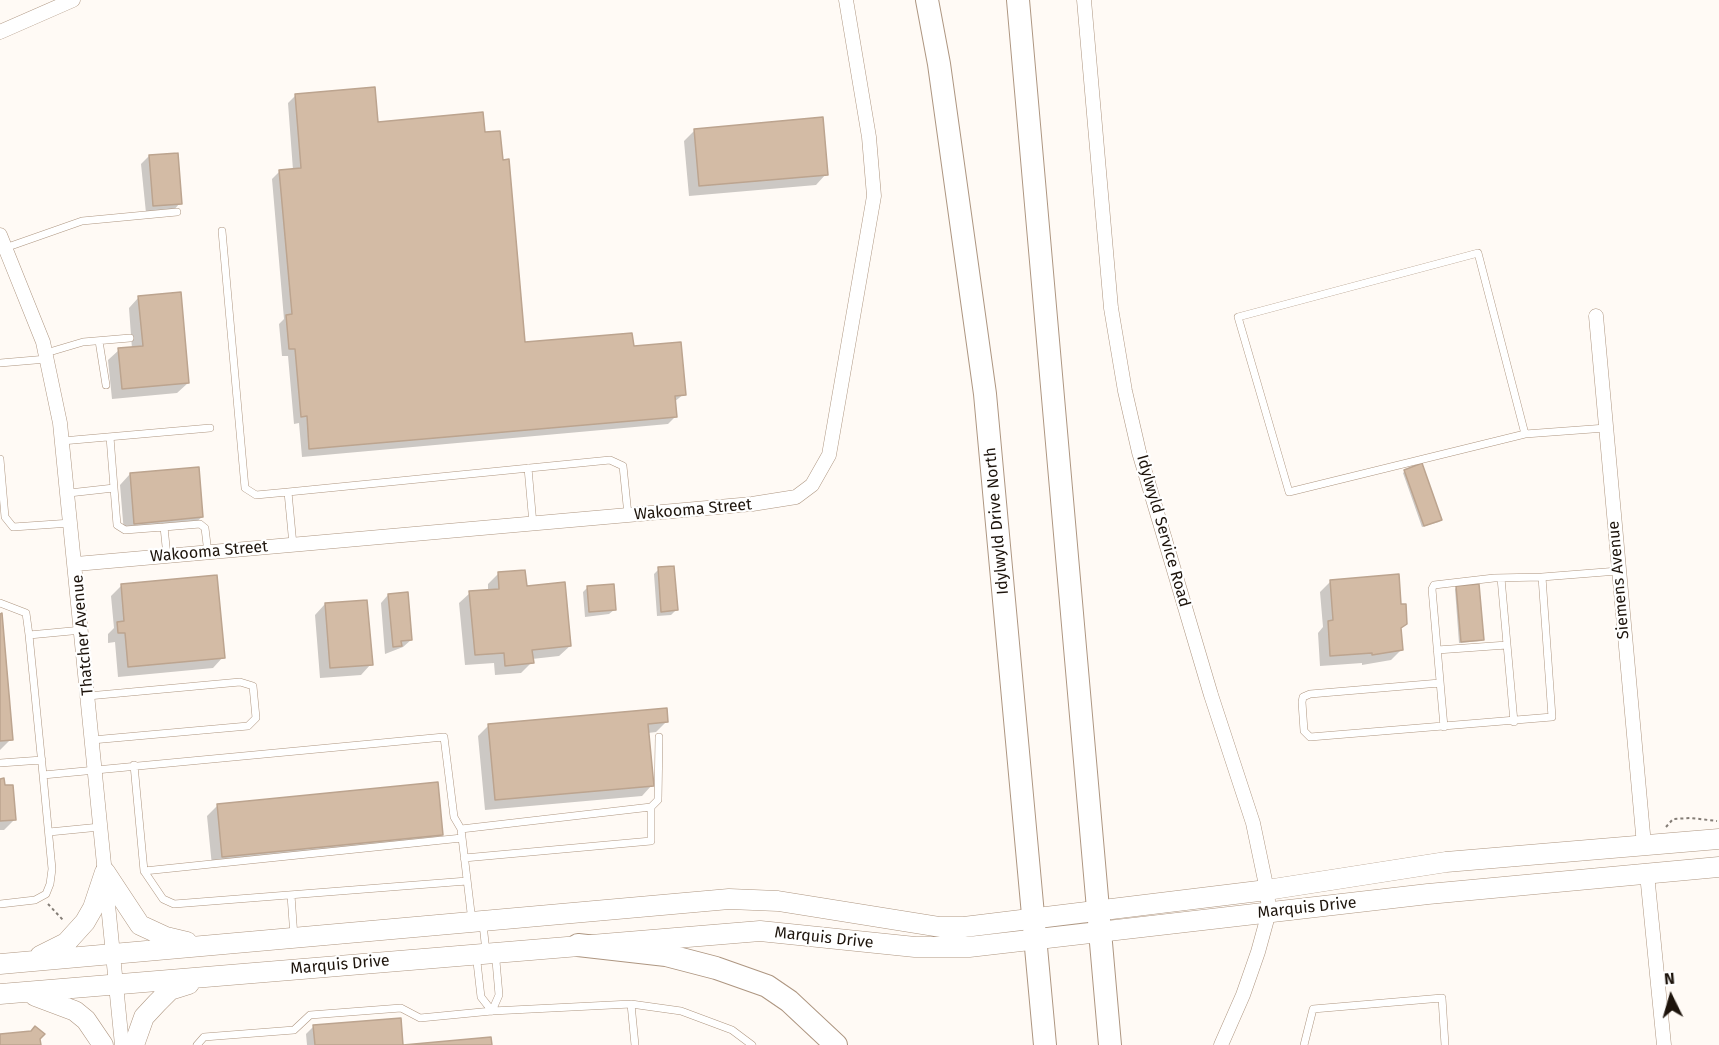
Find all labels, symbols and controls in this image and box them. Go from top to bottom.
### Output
street label: Idylwyld Drive North [981,446,1013,596]
street label: Idylwyld Service Road [1132,453,1194,609]
street label: Wakooma Street [633,495,753,525]
street label: Siemens Avenue [1604,520,1634,640]
street label: Wakooma Street [149,537,269,567]
street label: Thatcher Avenue [68,574,98,696]
street label: Marquis Drive [1257,893,1357,923]
street label: Marquis Drive [774,923,874,953]
street label: Marquis Drive [290,951,390,979]
north arrow [1641,967,1701,1027]
text: N [1663,969,1675,988]

